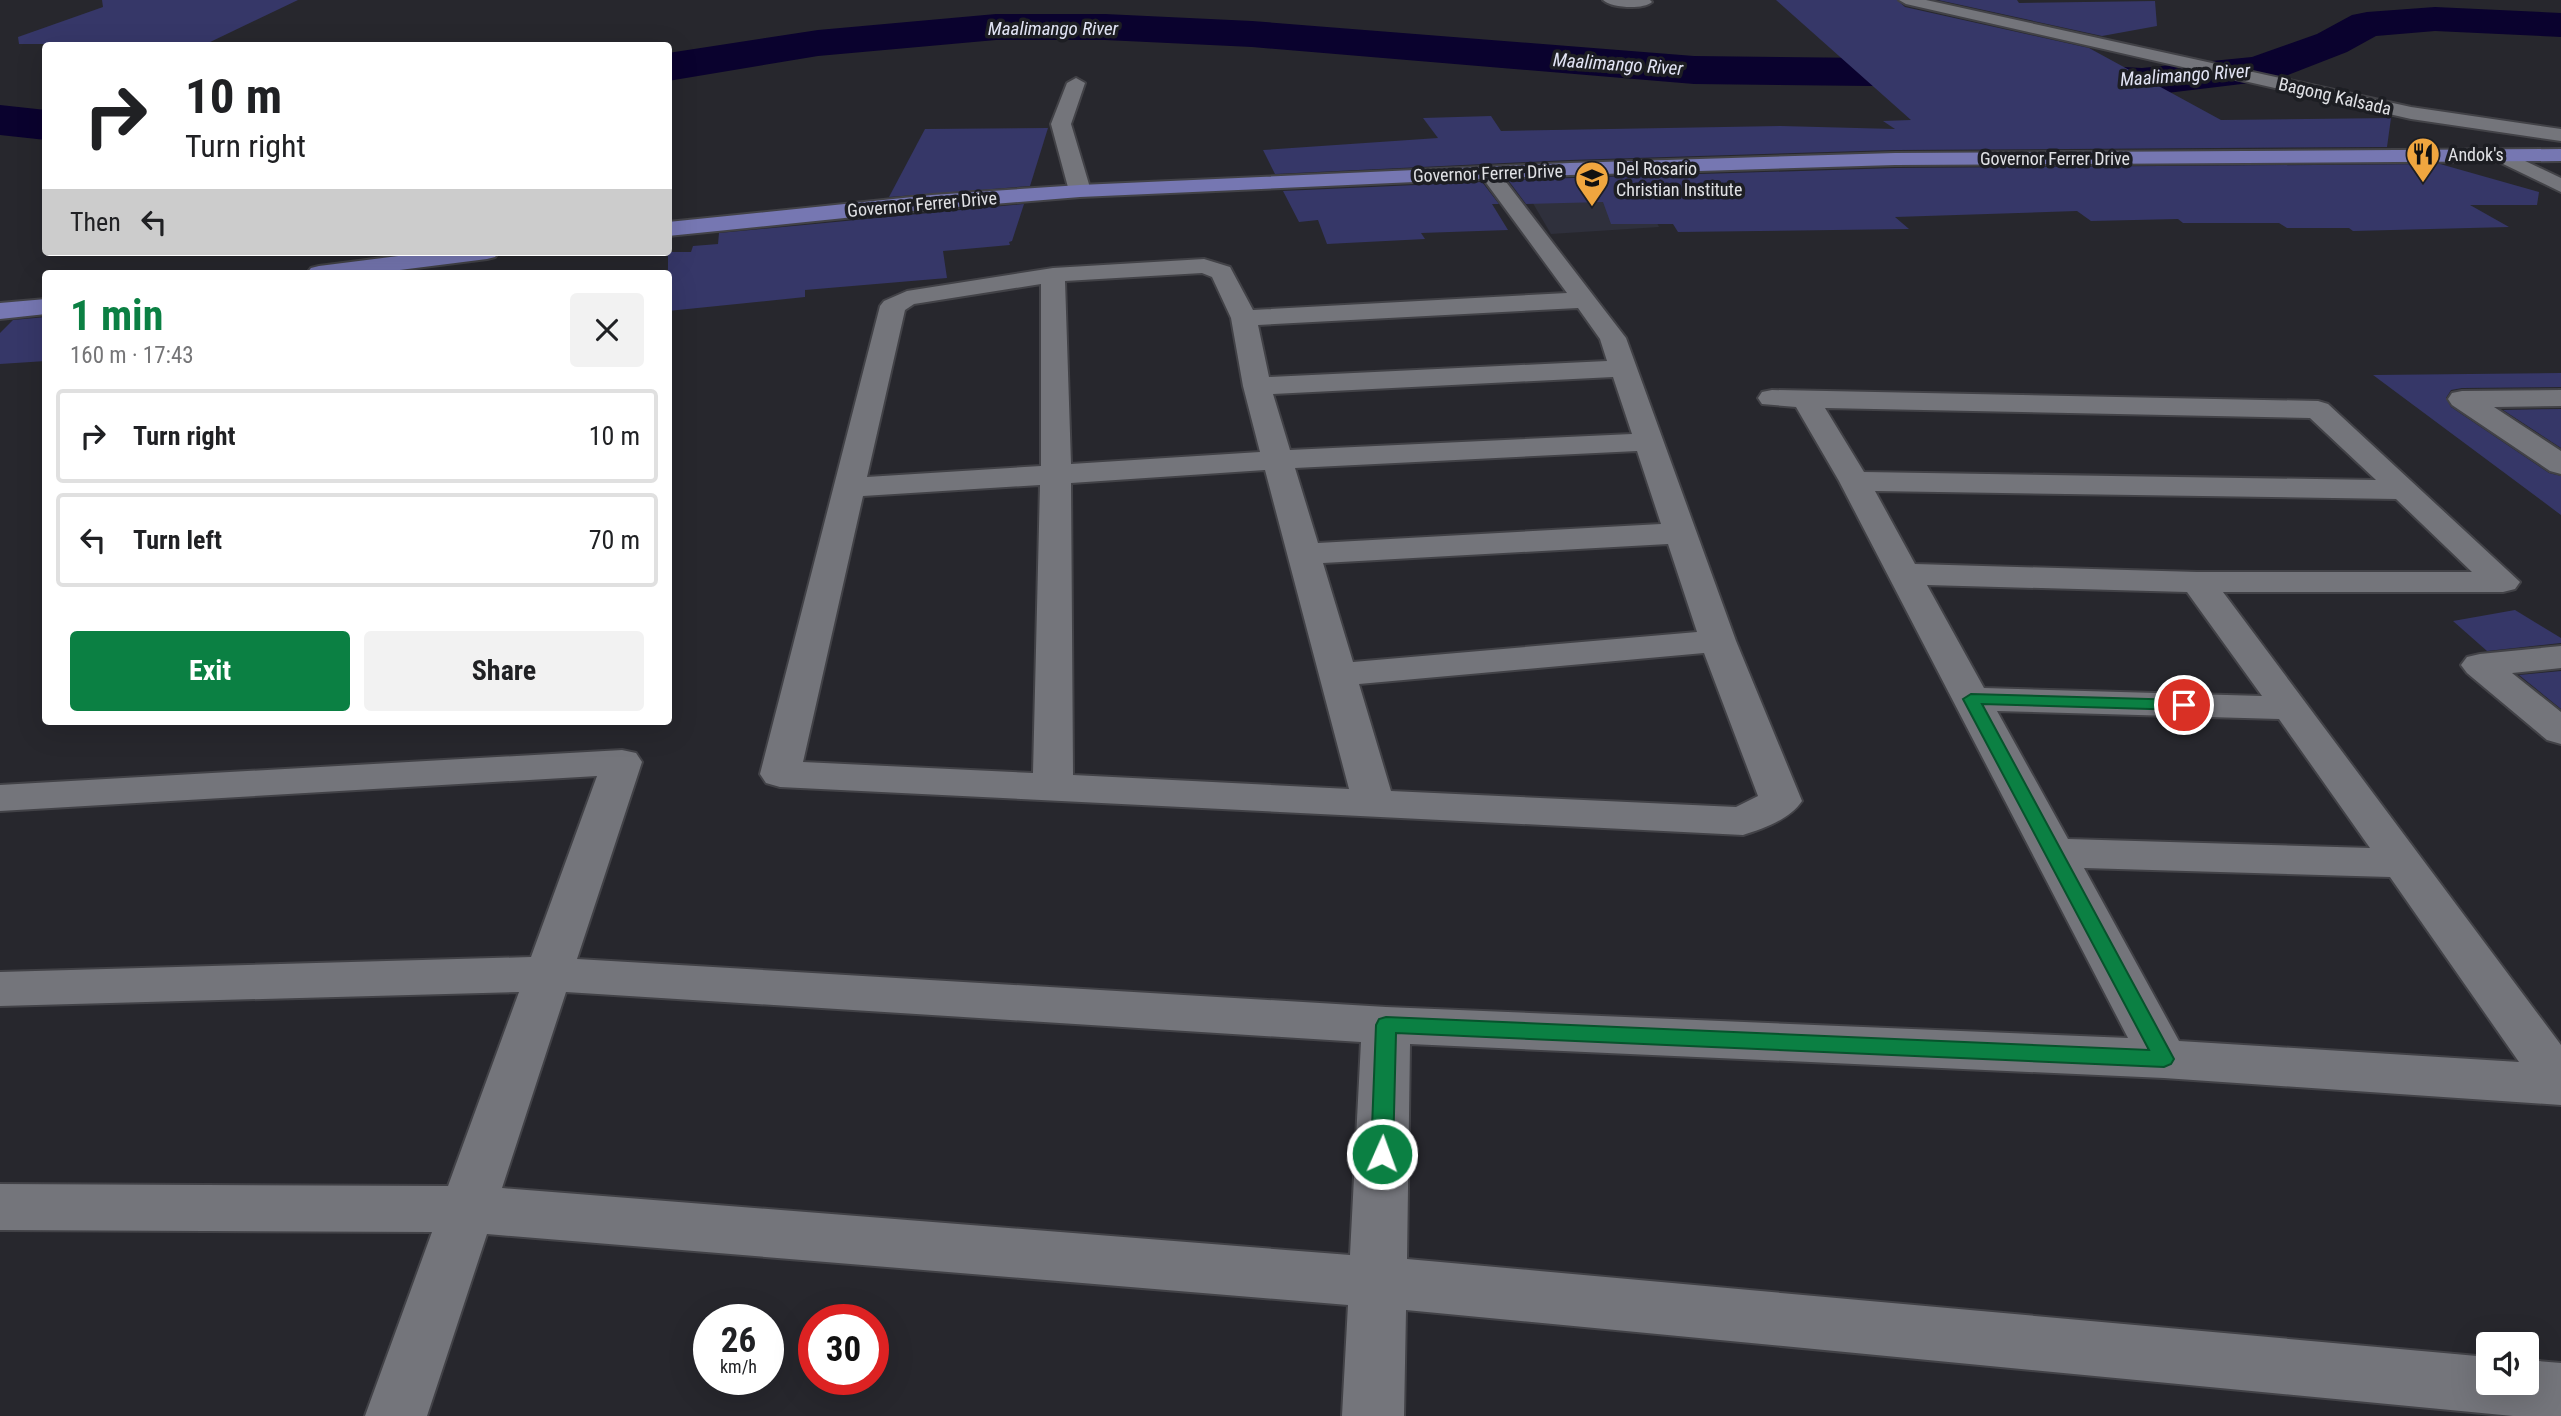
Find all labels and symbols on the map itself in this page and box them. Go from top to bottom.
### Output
water label: Maalimango River [988,17,1119,40]
water label: Maalimango River [1552,48,1684,80]
water label: Maalimango River [2119,59,2251,91]
street label: Bagong Kalsada [2277,73,2393,119]
restaurant icon: Andok's [2404,135,2442,184]
place label: Andok's [2448,144,2504,165]
street label: Governor Ferrer Drive [1980,148,2130,169]
place label: Del Rosario Christian Institute [1616,158,1742,200]
school or university icon: Del Rosario Christian Institute [1573,159,1611,208]
street label: Governor Ferrer Drive [1413,160,1563,186]
street label: Governor Ferrer Drive [846,187,998,221]
pin [2154,675,2214,735]
position arrow [1345,1117,1419,1191]
speed limit sign: 30 [798,1304,889,1395]

